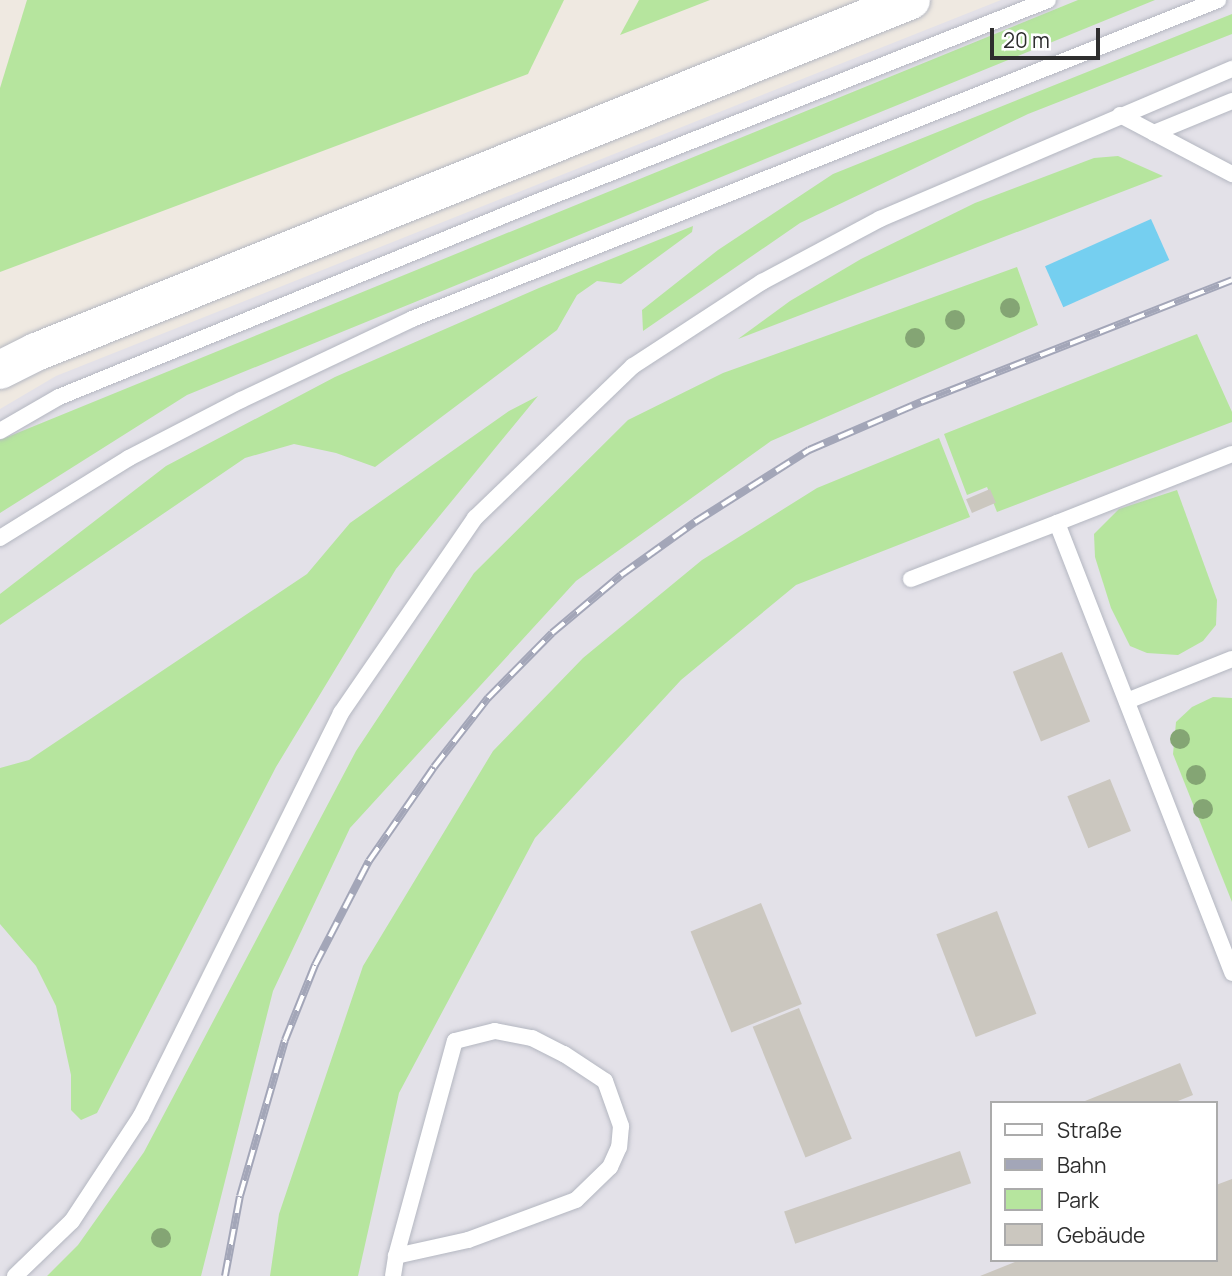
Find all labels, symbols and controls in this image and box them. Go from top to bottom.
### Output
scale bar [994,14,1104,58]
text: 20 m [1003,26,1050,54]
legend [990,1101,1218,1262]
text: Straße [1057,1116,1122,1144]
text: Bahn [1057,1151,1107,1179]
text: Park [1057,1186,1099,1214]
text: Gebäude [1057,1221,1145,1249]

